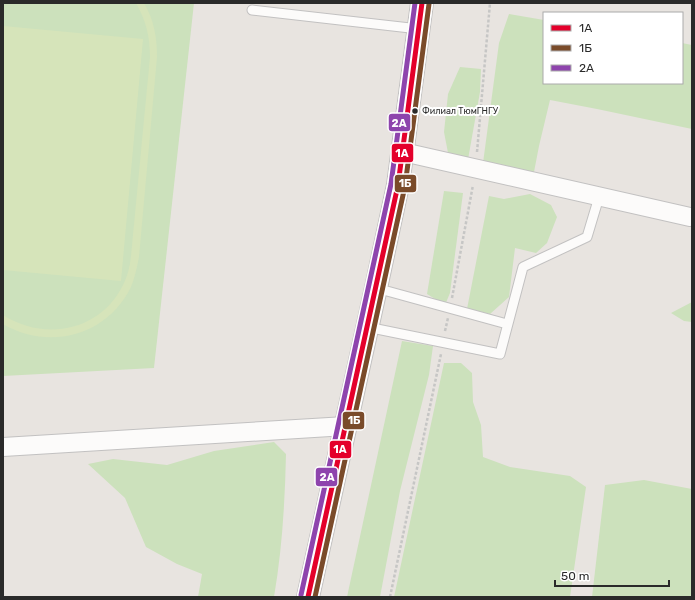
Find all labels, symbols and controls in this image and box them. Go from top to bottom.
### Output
legend [543,12,683,84]
text: 1А [579,21,592,35]
text: 1Б [579,41,592,55]
text: 2А [579,61,594,75]
marker: Филиал ТюмГНГУ [410,106,420,116]
place label: Филиал ТюмГНГУ [422,106,499,116]
line badge: 2А [388,113,411,132]
text: 2А [391,117,407,130]
line badge: 1А [391,143,414,163]
text: 1А [395,147,409,160]
line badge: 1Б [394,174,417,193]
text: 1Б [399,177,412,190]
line badge: 1Б [342,411,365,430]
text: 1Б [348,414,361,427]
line badge: 1А [329,440,352,459]
text: 1А [333,443,347,456]
line badge: 2А [315,467,338,487]
text: 2А [319,471,335,484]
scale bar [555,562,669,588]
text: 50 m [561,569,589,583]

